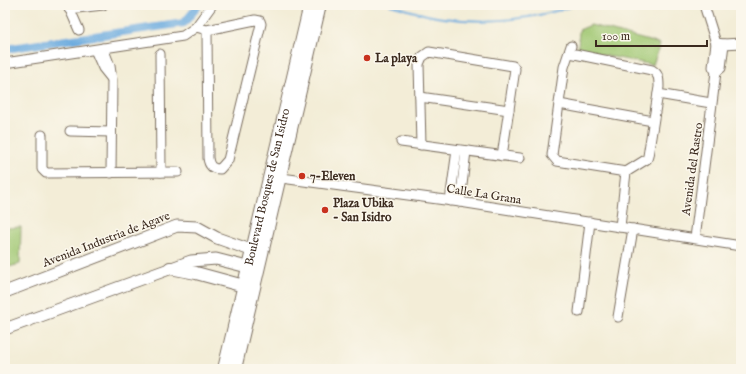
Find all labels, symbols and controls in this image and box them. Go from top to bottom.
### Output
scale bar [596,22,707,48]
text: 100 m [602,29,630,44]
place label: La playa [374,51,418,67]
marker: La playa [362,53,372,63]
street label: Boulevard Bosques de San Isidro [242,106,293,267]
street label: Avenida del Rastro [678,121,707,217]
place label: 7-Eleven [310,169,356,184]
marker: 7-Eleven [297,171,307,181]
street label: Calle La Grana [445,181,523,208]
place label: Plaza Ubika - San Isidro [333,196,394,225]
marker: Plaza Ubika - San Isidro [320,205,330,215]
street label: Avenida Industria de Agave [39,208,172,271]

